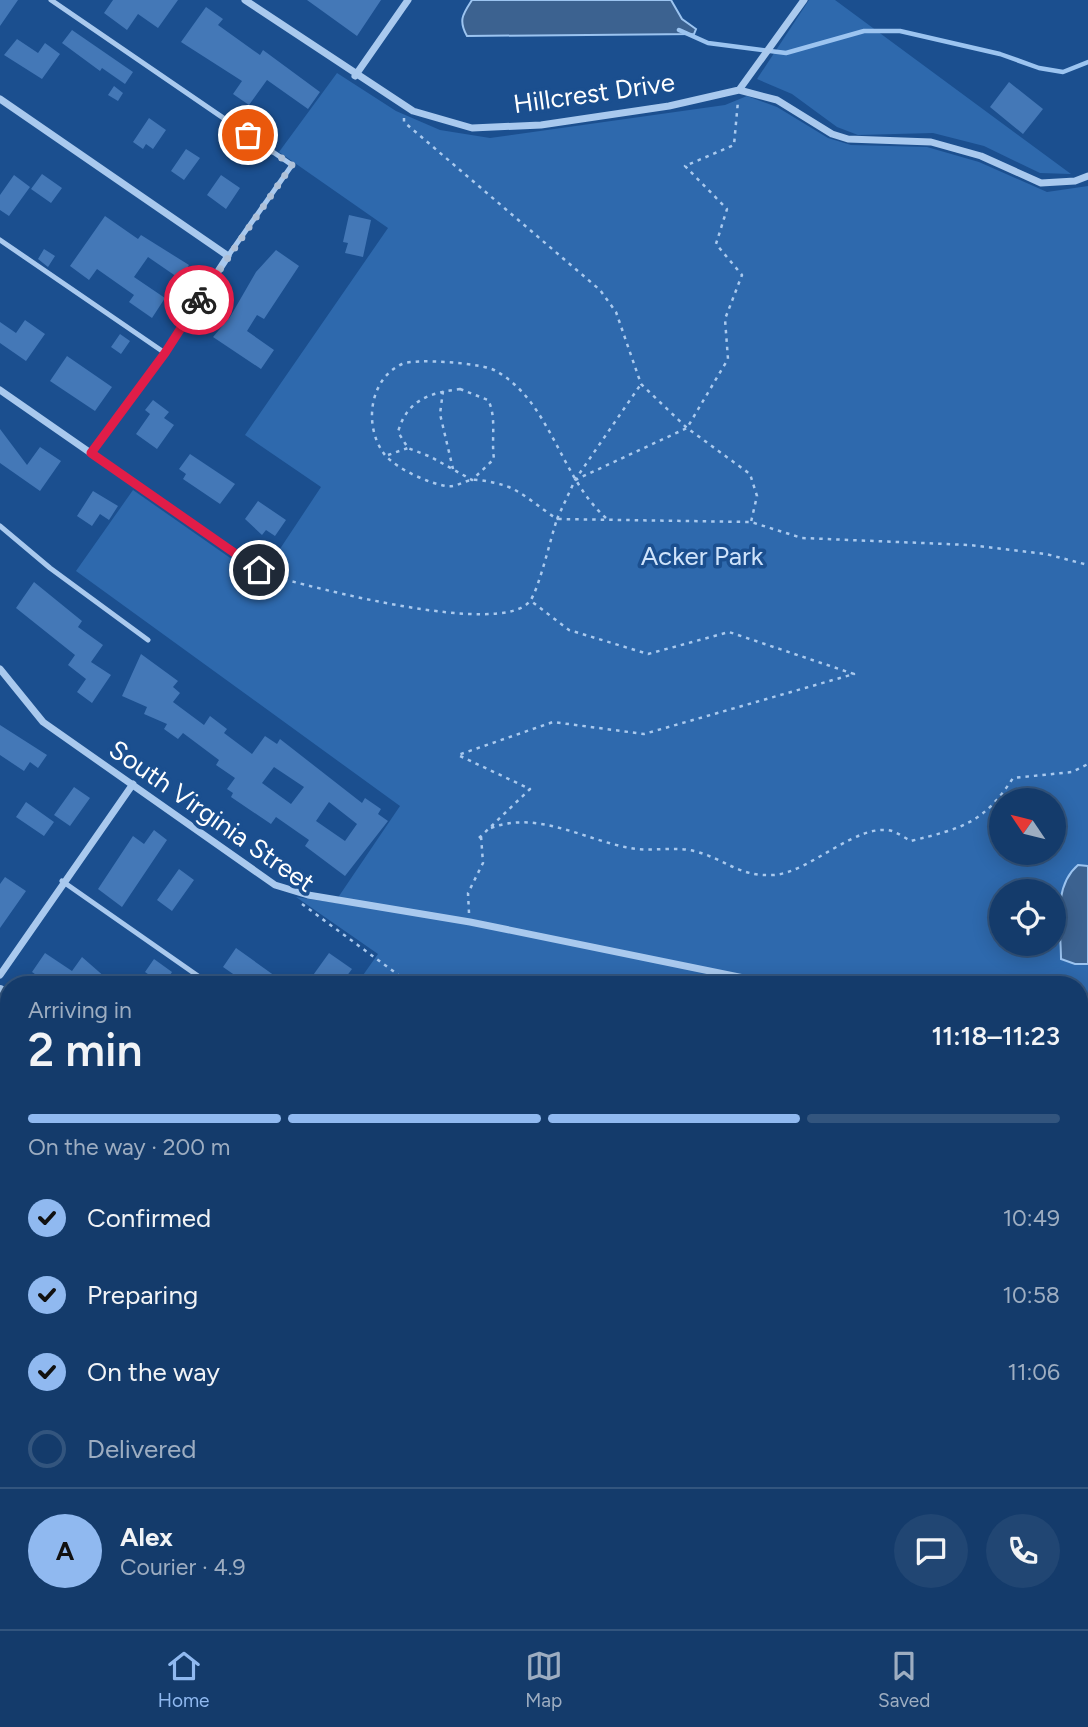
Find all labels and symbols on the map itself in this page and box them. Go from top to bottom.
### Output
street label: Hillcrest Drive [511,66,677,120]
pin [218,105,278,165]
courier [164,265,234,335]
pin [229,540,289,600]
park label: Acker Park [641,540,764,572]
street label: South Virginia Street [103,733,321,899]
north arrow [989,788,1066,864]

